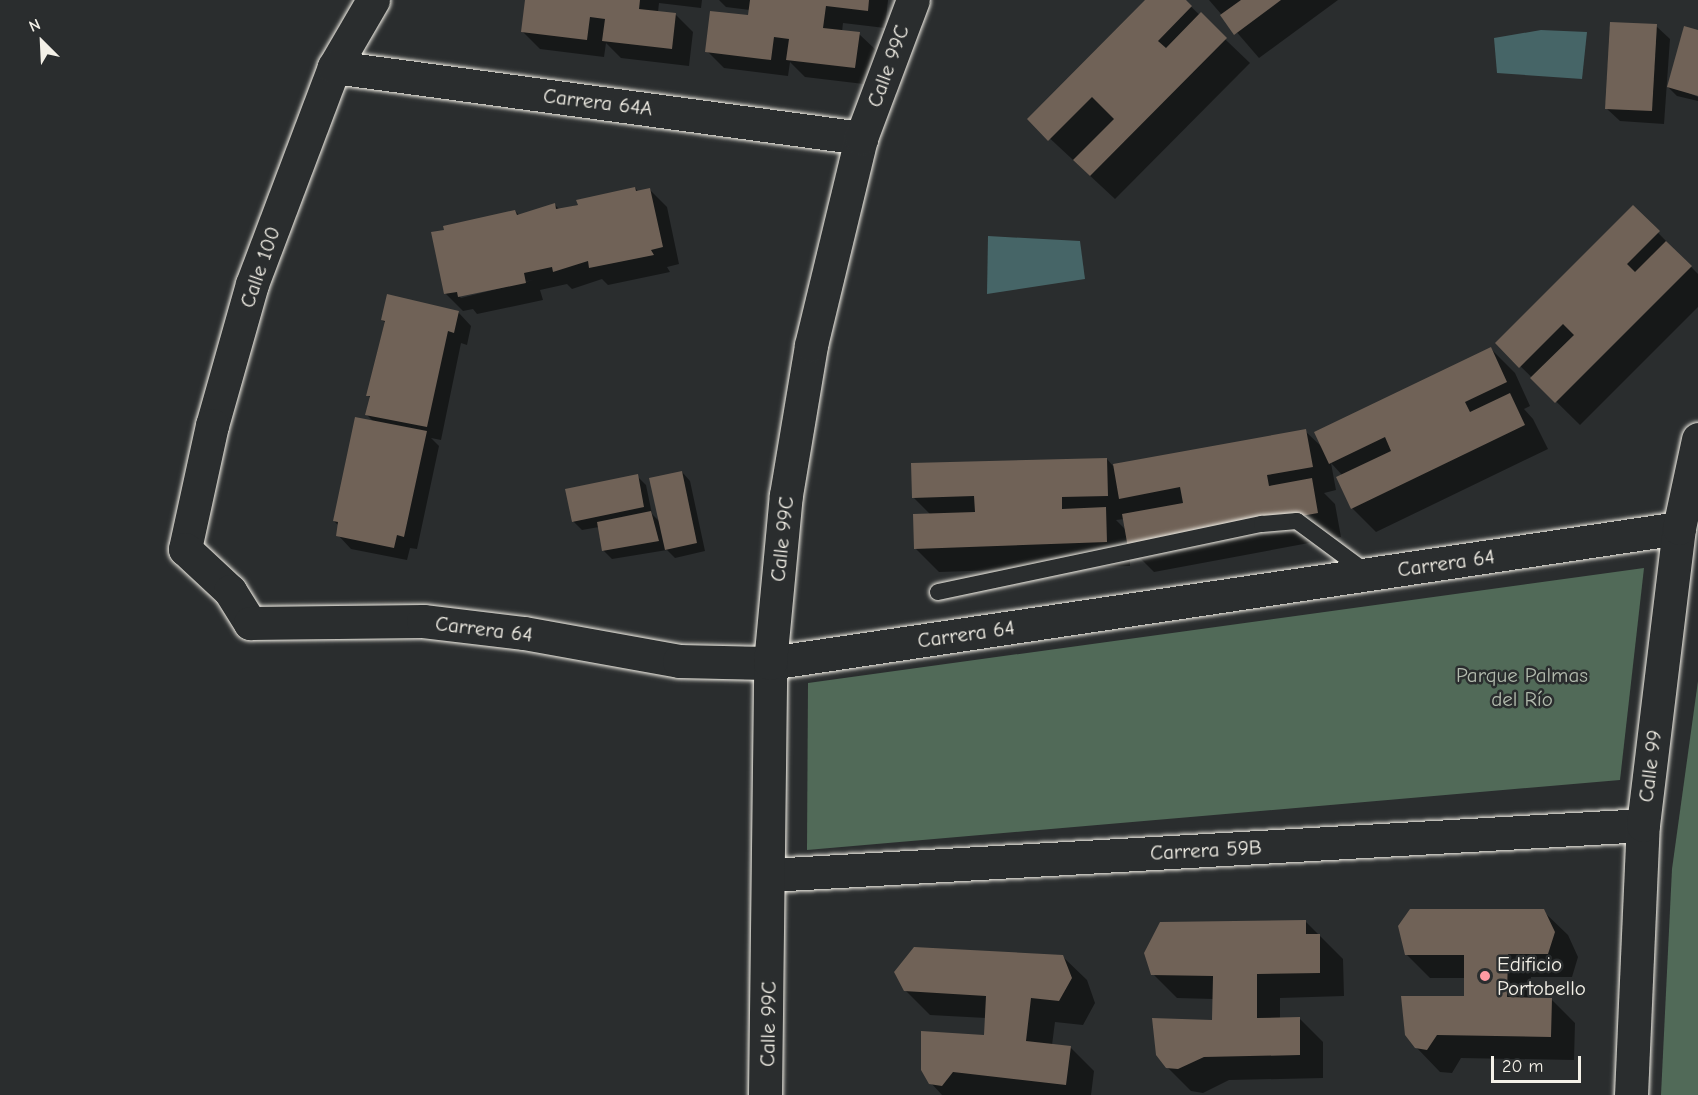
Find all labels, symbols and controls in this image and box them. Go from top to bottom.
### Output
north arrow [12,12,72,72]
text: N [26,15,43,36]
street label: Calle 99C [862,21,914,111]
street label: Carrera 64A [542,83,654,121]
street label: Calle 100 [234,223,286,311]
street label: Calle 99C [765,495,799,583]
street label: Carrera 64 [1396,544,1496,582]
street label: Carrera 64 [434,611,534,647]
street label: Carrera 64 [916,615,1016,653]
park label: Parque Palmas del Río [1456,662,1588,712]
street label: Calle 99 [1633,728,1667,804]
street label: Carrera 59B [1149,834,1263,866]
place label: Edificio Portobello [1497,951,1586,1001]
marker: Edificio Portobello [1478,969,1492,983]
street label: Calle 99C [755,981,781,1067]
scale bar [1494,1044,1584,1082]
text: 20 m [1502,1056,1543,1077]

